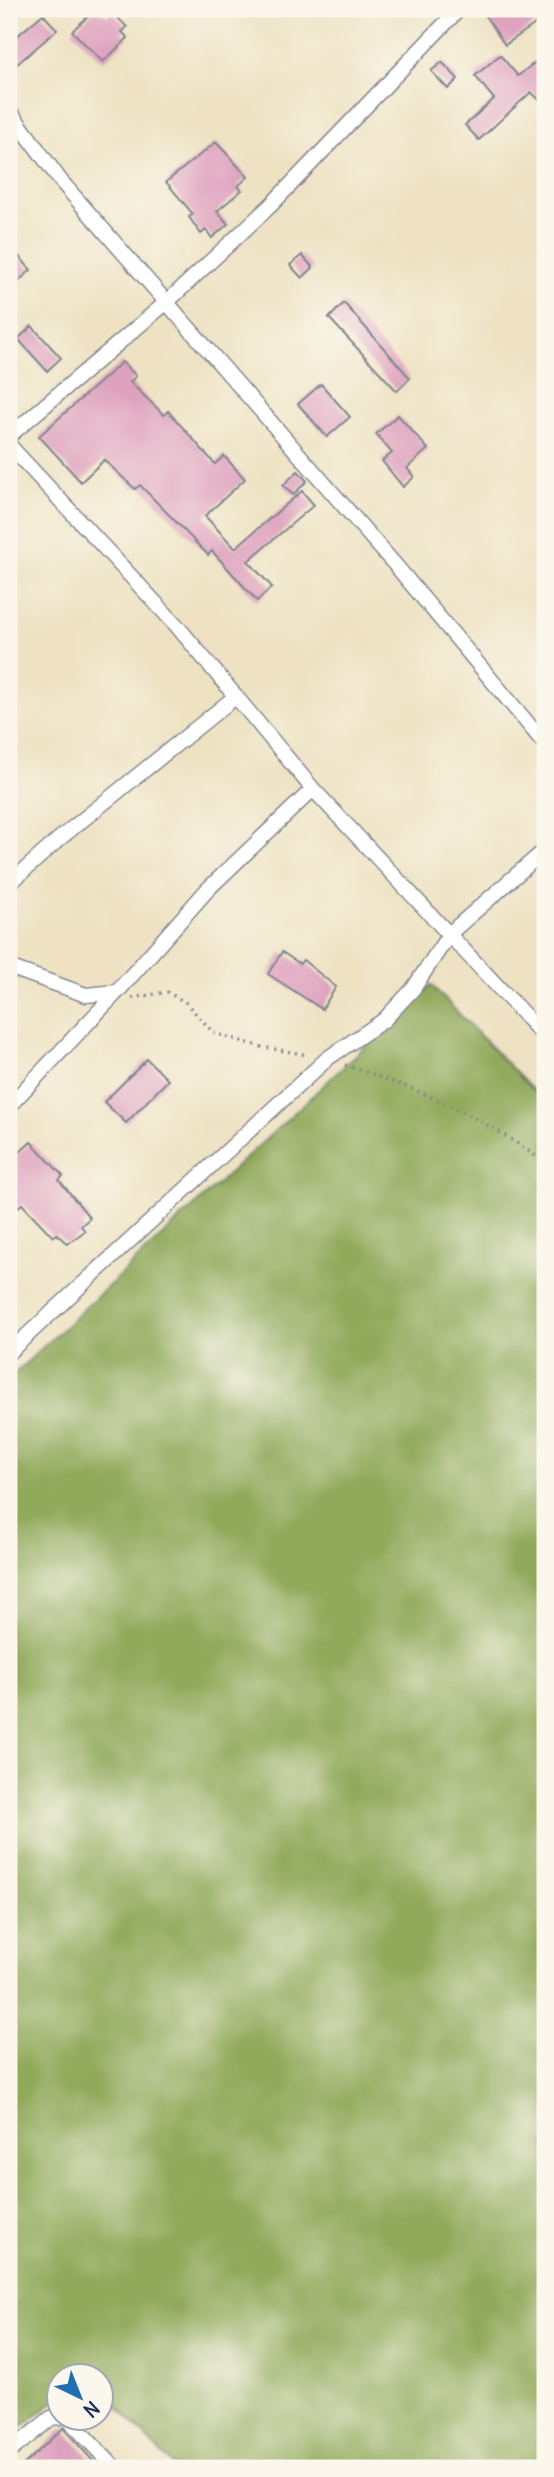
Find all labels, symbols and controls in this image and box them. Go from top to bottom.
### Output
north arrow [46,2362,116,2432]
text: N [79,2396,105,2423]

